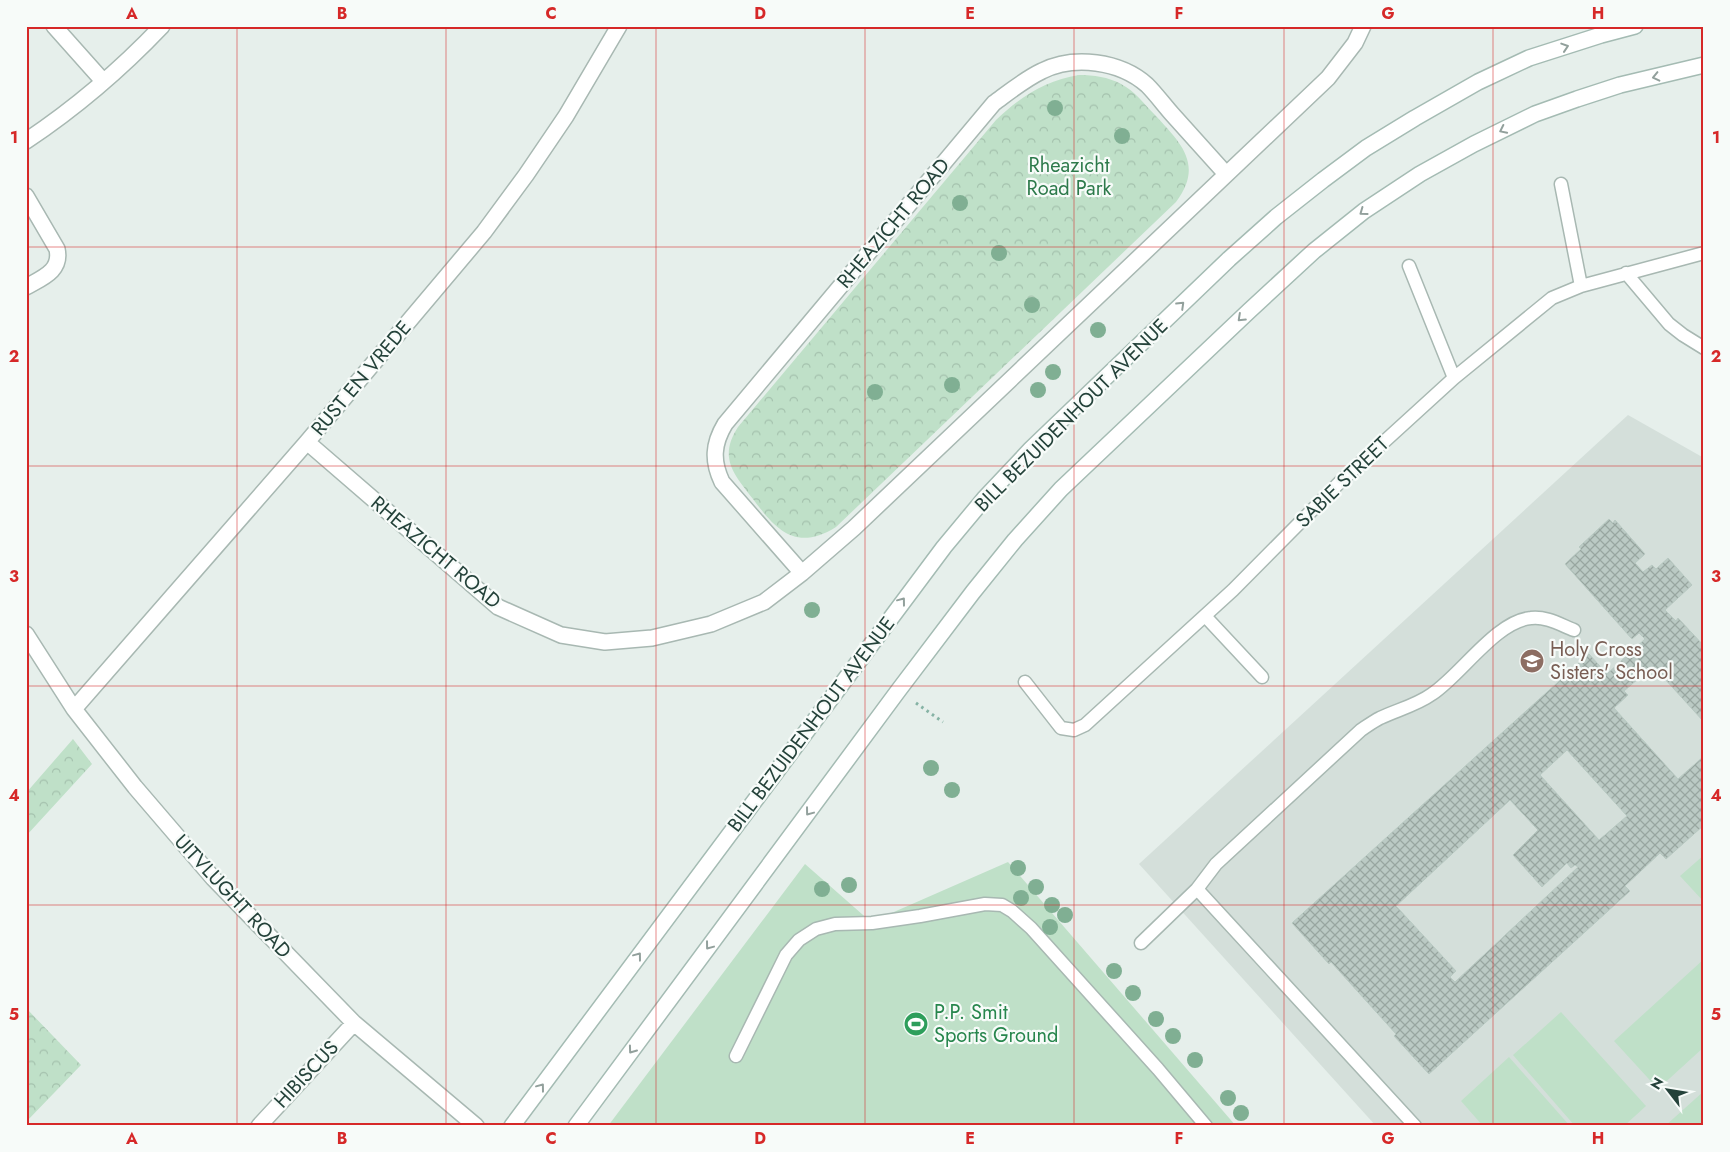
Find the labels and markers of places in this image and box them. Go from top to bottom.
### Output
place label: Holy Cross Sisters' School [1550,635,1673,687]
school or university icon: Holy Cross Sisters' School [1519,648,1545,674]
place label: P.P. Smit Sports Ground [934,998,1058,1050]
sports icon: P.P. Smit Sports Ground [903,1011,929,1037]

